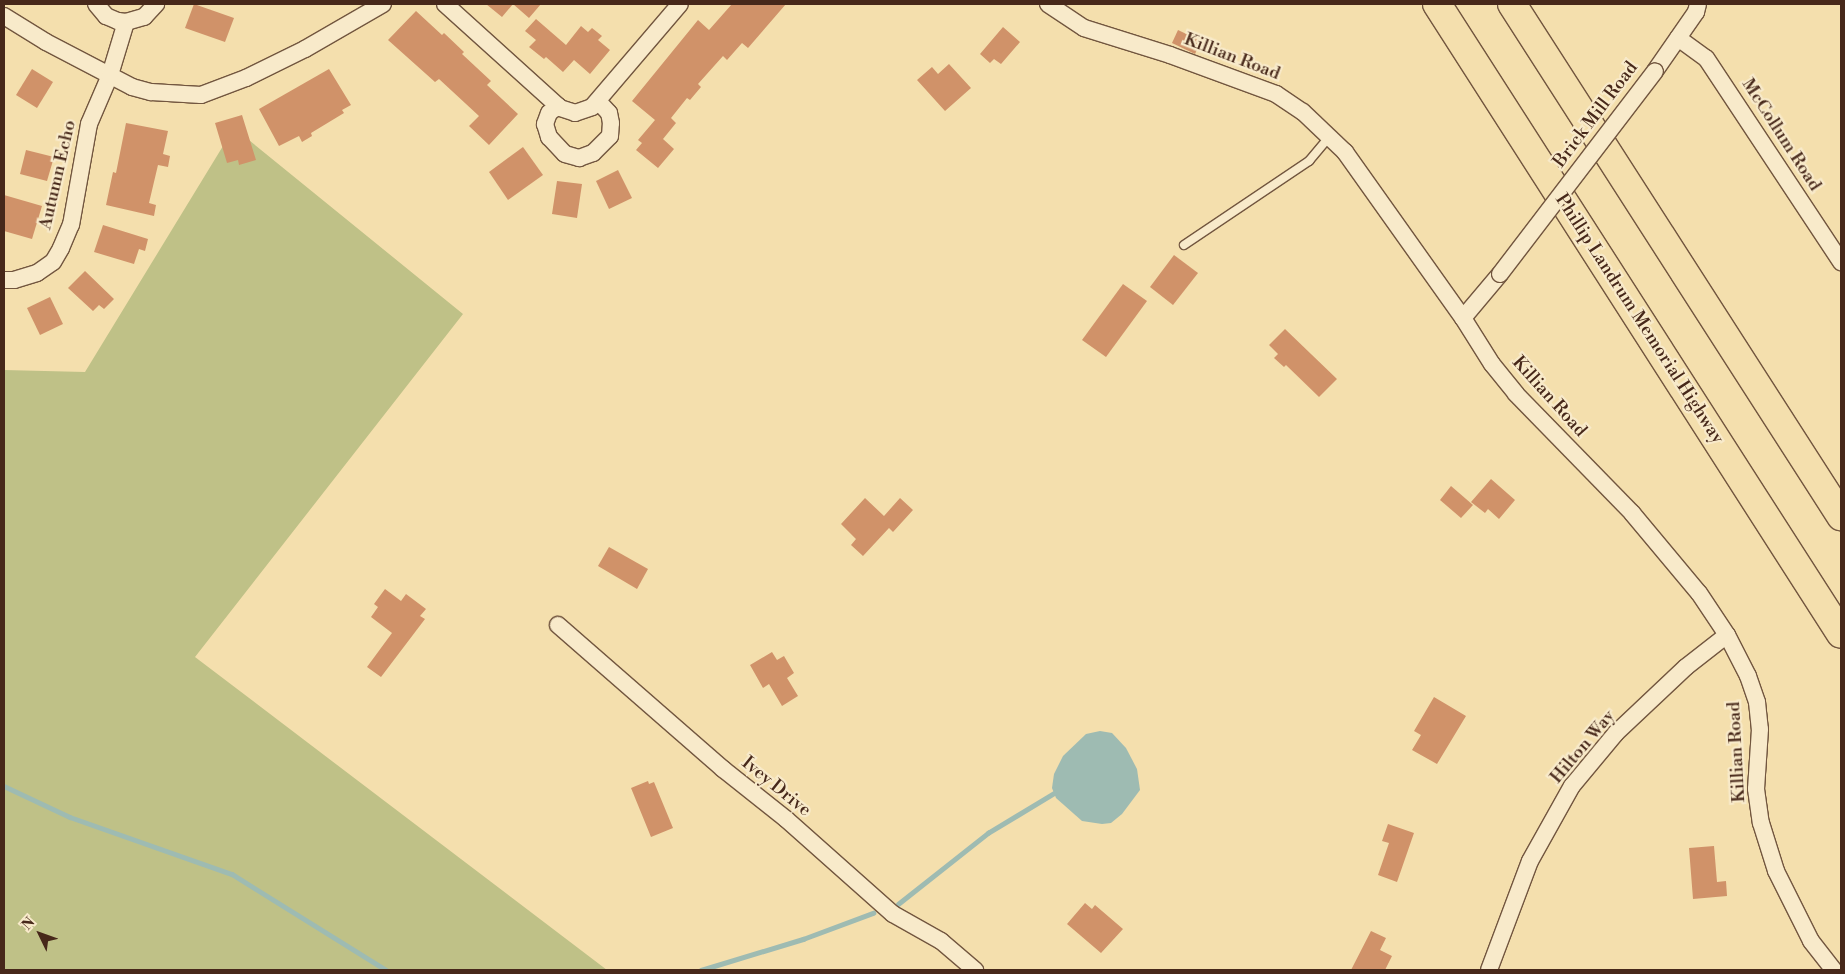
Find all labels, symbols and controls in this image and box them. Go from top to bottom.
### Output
street label: Killian Road [1181,29,1283,85]
street label: Brick Mill Road [1549,58,1643,172]
street label: McCollum Road [1737,75,1825,195]
street label: Autumn Echo [35,118,81,232]
street label: Phillip Landrum Memorial Highway [1550,190,1728,448]
street label: Killian Road [1507,352,1591,442]
street label: Killian Road [1724,701,1750,803]
street label: Hilton Way [1546,706,1620,788]
street label: Ivey Drive [737,753,815,821]
north arrow [15,909,65,959]
text: N [18,914,39,934]

